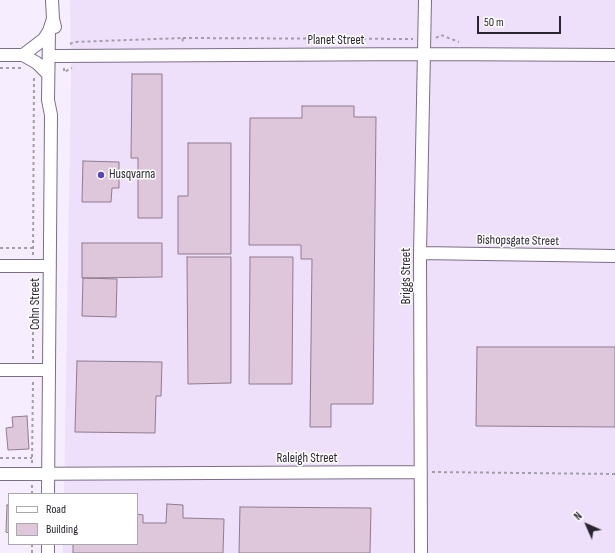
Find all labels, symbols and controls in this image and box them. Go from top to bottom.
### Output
scale bar [479,8,563,34]
text: 50 m [484,15,504,30]
street label: Planet Street [307,33,365,49]
place label: Husqvarna [109,167,155,183]
marker: Husqvarna [96,170,106,180]
street label: Bishopsgate Street [477,232,559,250]
street label: Briggs Street [399,248,415,304]
street label: Cohn Street [28,278,44,330]
street label: Raleigh Street [276,451,338,467]
legend [8,493,138,545]
text: Road [46,502,66,517]
north arrow [567,505,607,545]
text: N [571,509,585,523]
text: Building [46,522,78,537]

